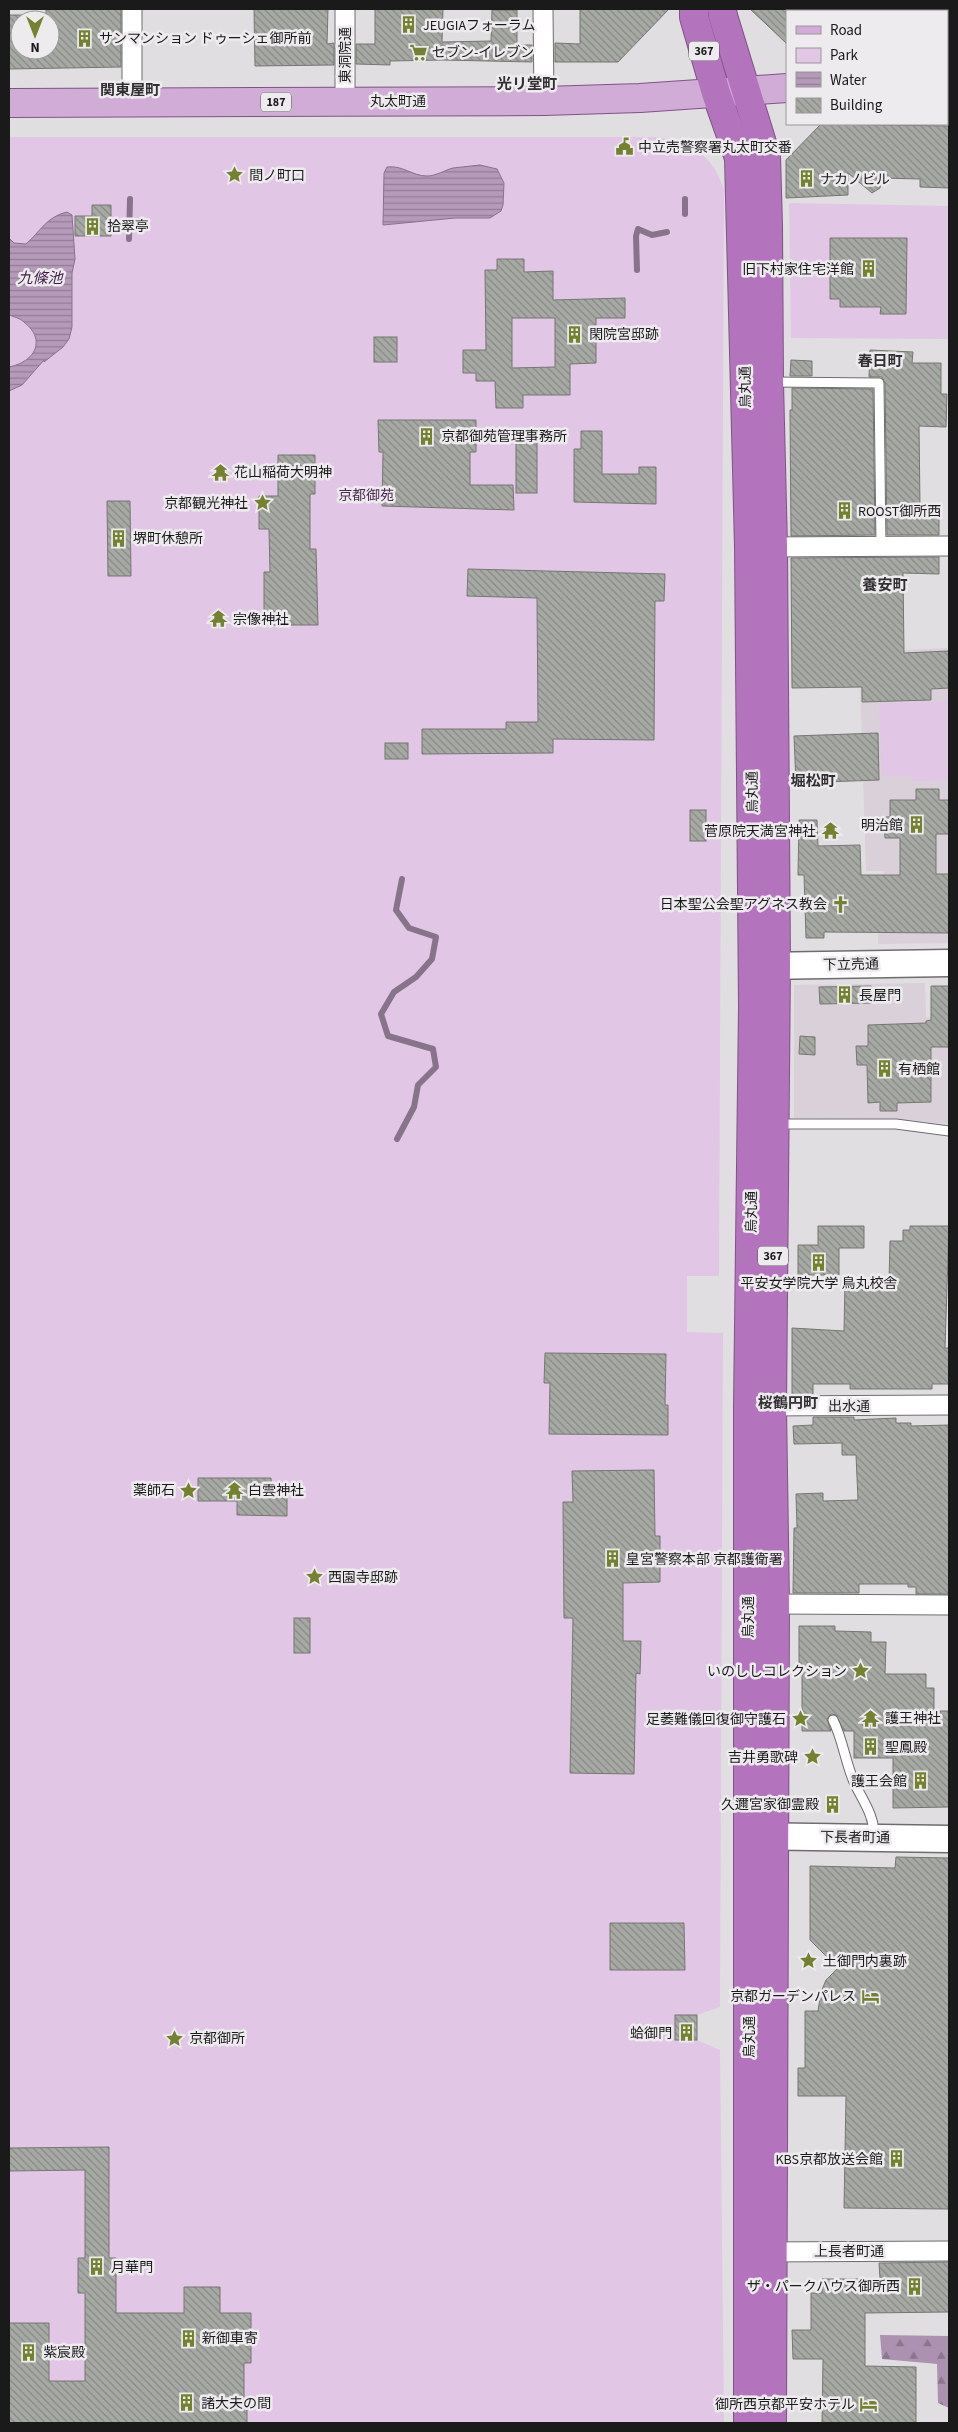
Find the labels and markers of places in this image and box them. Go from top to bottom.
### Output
building icon: JEUGIAフォーラム [399,15,419,35]
place label: JEUGIAフォーラム [423,16,536,36]
building icon: サンマンション ドゥーシェ御所前 [75,28,95,48]
place label: サンマンション ドゥーシェ御所前 [99,29,312,49]
supermarket icon: セブン-イレブン [408,42,428,62]
place label: セブン-イレブン [432,43,534,63]
public building icon: 中立売警察署丸太町交番 [614,137,634,157]
place label: 中立売警察署丸太町交番 [638,138,792,158]
place icon: 間ノ町口 [225,165,245,185]
place label: 間ノ町口 [249,166,305,186]
building icon: ナカノビル [796,169,816,189]
place label: ナカノビル [820,170,890,190]
building icon: 拾翠亭 [83,216,103,236]
place label: 拾翠亭 [107,217,149,237]
building icon: 旧下村家住宅洋館 [858,259,878,279]
place label: 旧下村家住宅洋館 [742,260,854,280]
building icon: 閑院宮邸跡 [565,324,585,344]
place label: 閑院宮邸跡 [589,325,659,345]
building icon: 京都御苑管理事務所 [417,426,437,446]
place label: 京都御苑管理事務所 [441,427,567,447]
temple icon: 花山稲荷大明神 [210,462,230,482]
place label: 花山稲荷大明神 [234,463,332,483]
place icon: 京都観光神社 [252,493,272,513]
place label: 京都観光神社 [164,494,248,514]
building icon: ROOST御所西 [834,501,854,521]
place label: ROOST御所西 [858,502,941,522]
building icon: 堺町休憩所 [109,528,129,548]
place label: 堺町休憩所 [133,529,203,549]
temple icon: 宗像神社 [209,609,229,629]
place label: 宗像神社 [233,610,289,630]
building icon: 明治館 [907,815,927,835]
place label: 明治館 [861,816,903,836]
temple icon: 菅原院天満宮神社 [820,821,840,841]
place label: 菅原院天満宮神社 [704,822,816,842]
church icon: 日本聖公会聖アグネス教会 [831,894,851,914]
place label: 日本聖公会聖アグネス教会 [660,895,827,915]
building icon: 長屋門 [835,985,855,1005]
place label: 長屋門 [859,986,901,1006]
building icon: 有栖館 [874,1059,894,1079]
place label: 有栖館 [898,1060,940,1080]
building icon: 平安女学院大学 鳥丸校舎 [809,1253,829,1273]
place label: 平安女学院大学 鳥丸校舎 [741,1274,897,1294]
place icon: 薬師石 [179,1480,199,1500]
temple icon: 白雲神社 [224,1480,244,1500]
place label: 薬師石 [133,1481,175,1501]
place label: 白雲神社 [248,1481,304,1501]
building icon: 皇宮警察本部 京都護衛署 [602,1549,622,1569]
place label: 皇宮警察本部 京都護衛署 [626,1550,783,1570]
place icon: 西園寺邸跡 [304,1567,324,1587]
place label: 西園寺邸跡 [328,1568,398,1588]
place icon: いのししコレクション [851,1661,871,1681]
place label: いのししコレクション [707,1662,847,1682]
temple icon: 護王神社 [861,1708,881,1728]
place icon: 足萎難儀回復御守護石 [790,1709,810,1729]
place label: 護王神社 [885,1709,941,1729]
place label: 足萎難儀回復御守護石 [646,1710,786,1730]
building icon: 聖鳳殿 [861,1737,881,1757]
place label: 聖鳳殿 [885,1738,927,1758]
place icon: 吉井勇歌碑 [802,1747,822,1767]
place label: 吉井勇歌碑 [728,1748,798,1768]
building icon: 護王会館 [911,1771,931,1791]
place label: 護王会館 [851,1772,907,1792]
building icon: 久邇宮家御霊殿 [823,1794,843,1814]
place label: 久邇宮家御霊殿 [721,1795,819,1815]
place icon: 土御門内裏跡 [799,1951,819,1971]
place label: 土御門内裏跡 [823,1952,907,1972]
hotel icon: 京都ガーデンパレス [860,1986,880,2006]
place label: 京都ガーデンパレス [730,1987,856,2007]
building icon: 蛤御門 [676,2023,696,2043]
place label: 蛤御門 [630,2024,672,2044]
place icon: 京都御所 [165,2028,185,2048]
place label: 京都御所 [189,2029,245,2049]
building icon: KBS京都放送会館 [887,2149,907,2169]
place label: KBS京都放送会館 [775,2150,883,2170]
building icon: 月華門 [87,2257,107,2277]
place label: 月華門 [111,2258,153,2278]
building icon: ザ・パークハウス御所西 [904,2276,924,2296]
place label: ザ・パークハウス御所西 [747,2277,900,2297]
building icon: 新御車寄 [178,2328,198,2348]
place label: 新御車寄 [202,2329,258,2349]
building icon: 紫宸殿 [19,2342,39,2362]
place label: 紫宸殿 [43,2343,85,2363]
building icon: 諸大夫の間 [177,2393,197,2413]
place label: 諸大夫の間 [201,2394,271,2414]
hotel icon: 御所西京都平安ホテル [859,2394,879,2414]
place label: 御所西京都平安ホテル [715,2395,855,2415]

